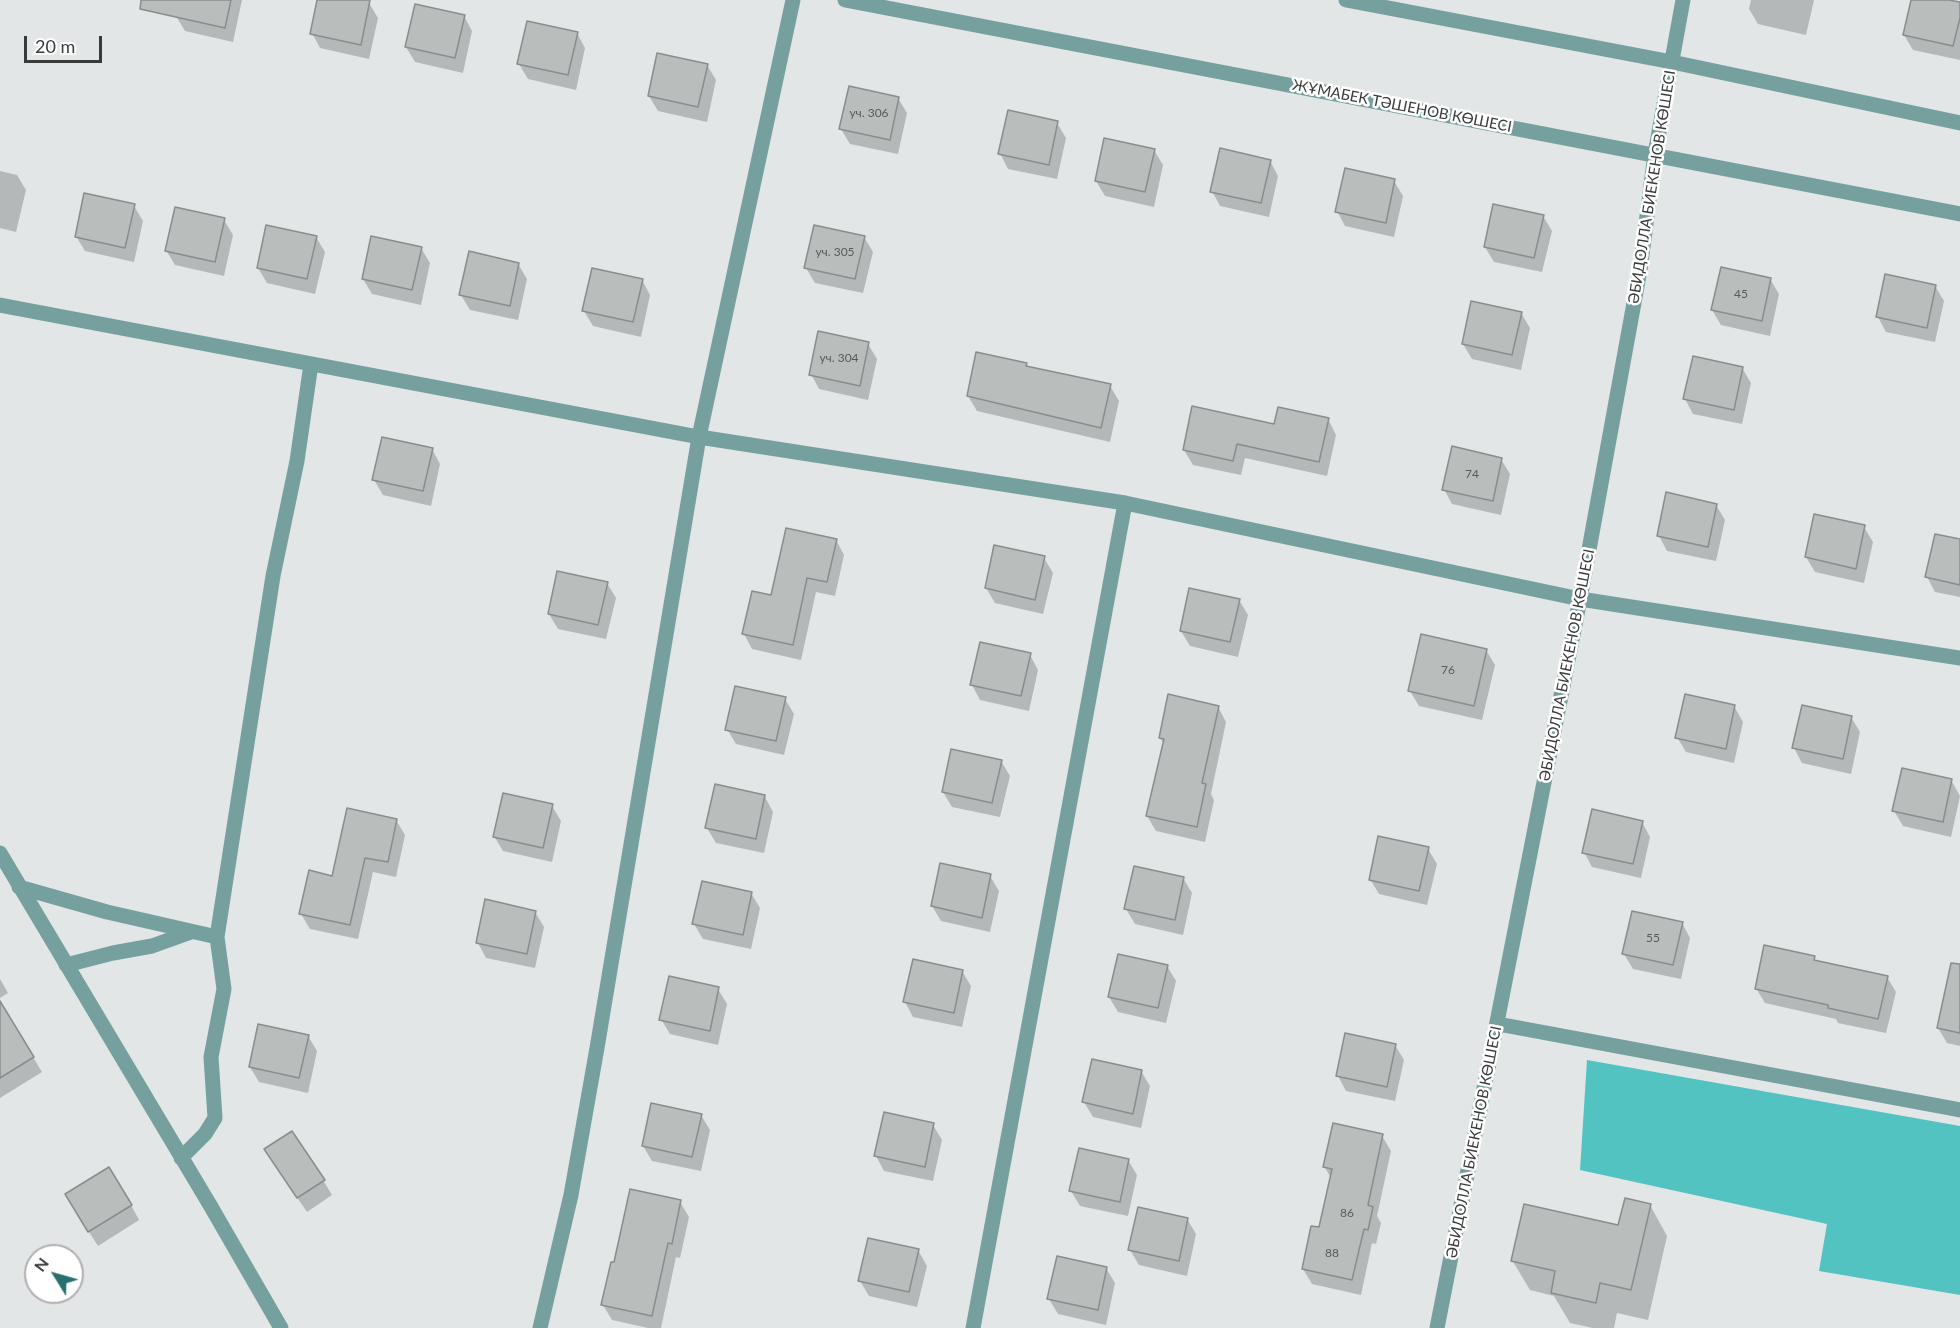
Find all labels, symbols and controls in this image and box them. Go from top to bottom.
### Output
scale bar [27,24,105,62]
text: 20 m [35,35,75,57]
street label: ӘБИДОЛЛА БИЕКЕНОВ КӨШЕСІ [1625,69,1679,305]
street label: ЖҰМАБЕК ТӘШЕНОВ КӨШЕСІ [1291,76,1513,136]
house number: уч. 306 [849,106,889,120]
house number: уч. 305 [815,245,855,259]
house number: 45 [1734,287,1748,301]
house number: уч. 304 [819,351,859,365]
house number: 74 [1465,467,1479,481]
street label: ӘБИДОЛЛА БИЕКЕНОВ КӨШЕСІ [1536,547,1598,783]
house number: 76 [1441,663,1455,677]
house number: 55 [1646,931,1660,945]
street label: ӘБИДОЛЛА БИЕКЕНОВ КӨШЕСІ [1443,1024,1505,1260]
house number: 86 [1340,1206,1354,1220]
north arrow [24,1244,84,1304]
house number: 88 [1325,1246,1339,1260]
text: N [30,1253,52,1275]

